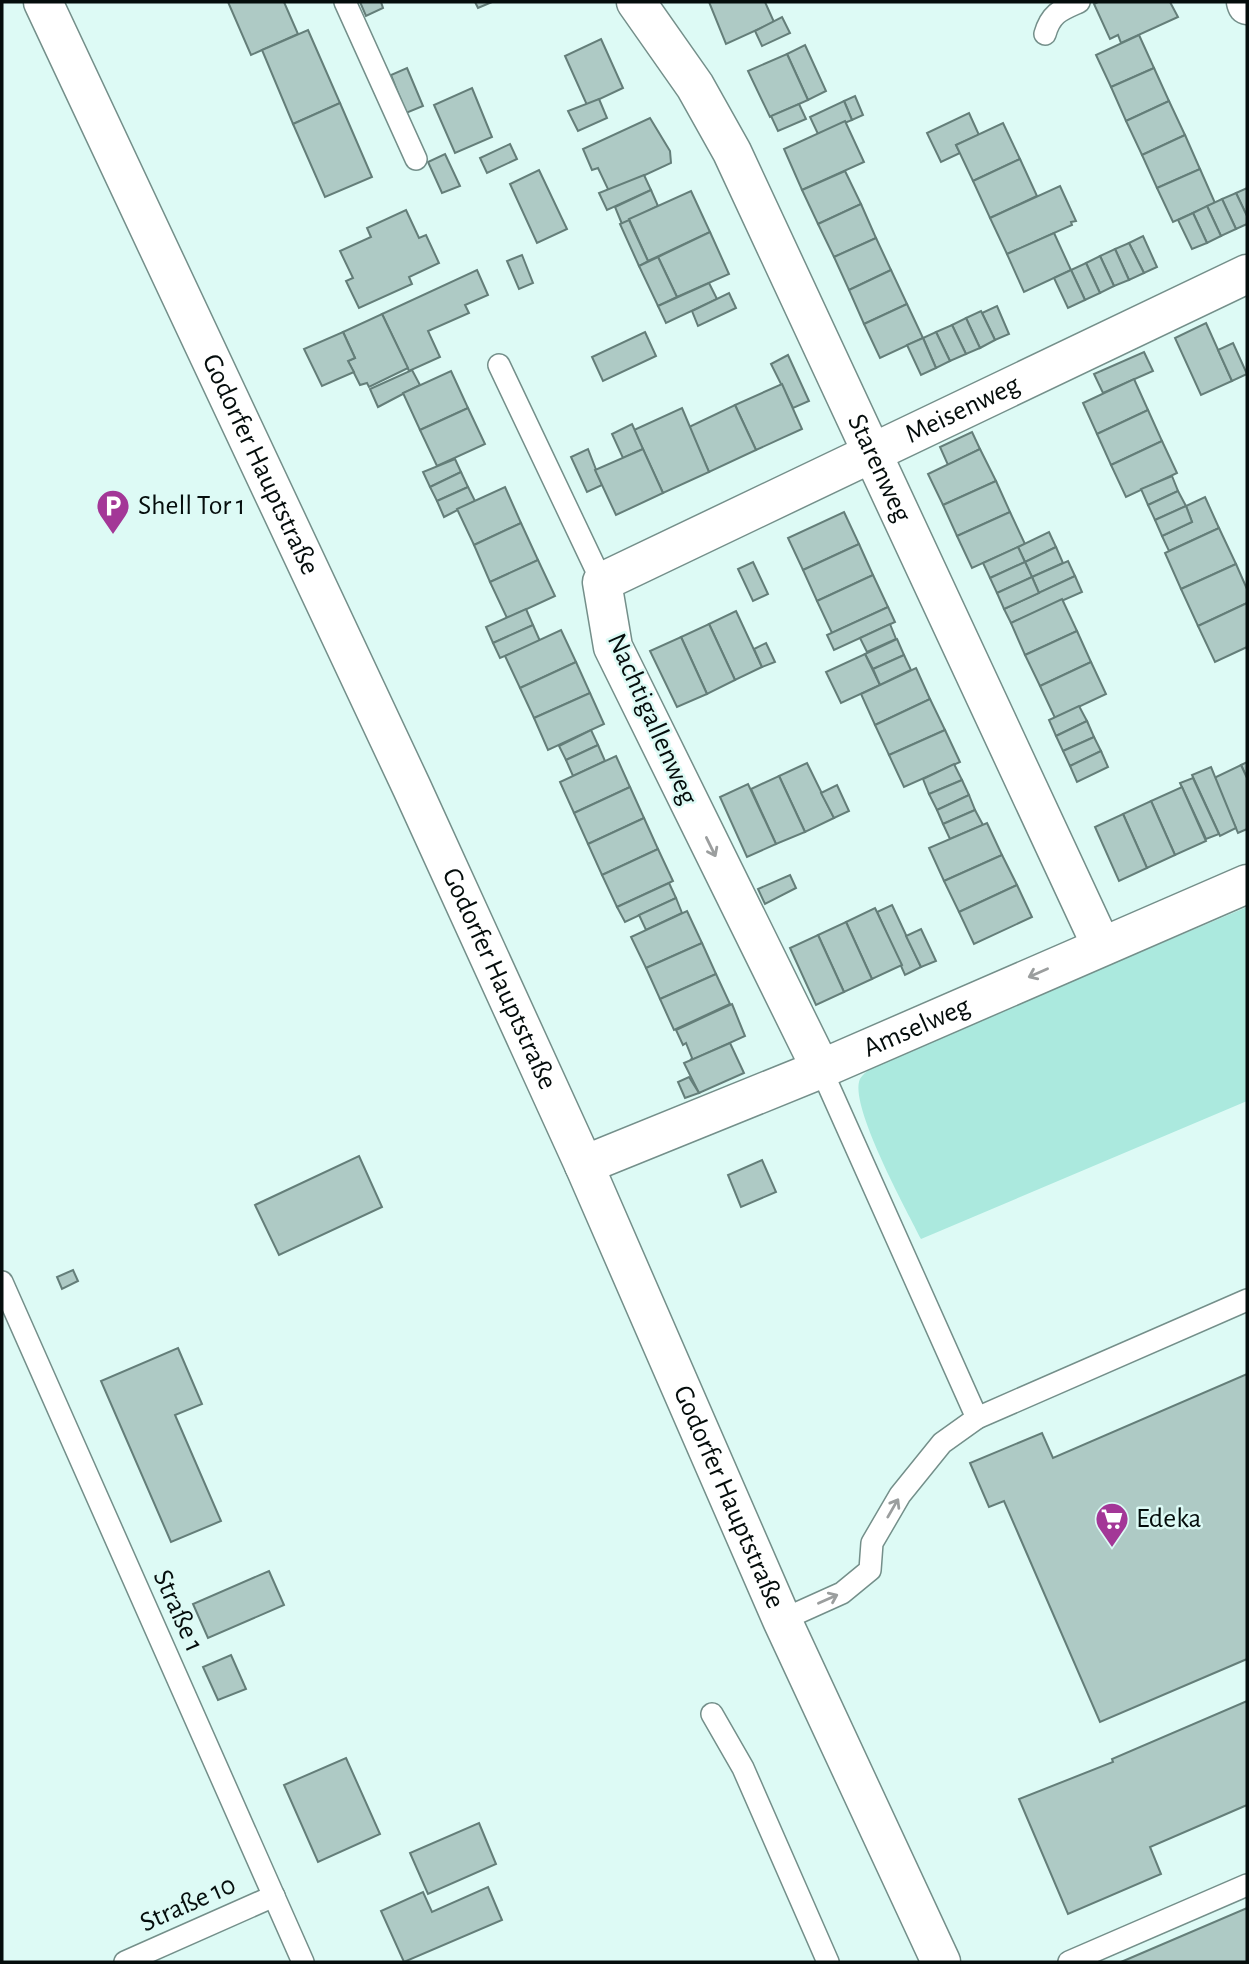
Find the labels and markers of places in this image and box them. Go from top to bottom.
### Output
parking icon: Shell Tor 1 [94,487,132,536]
place label: Shell Tor 1 [138,492,246,520]
supermarket icon: Edeka [1093,1500,1131,1549]
place label: Edeka [1136,1505,1201,1533]

